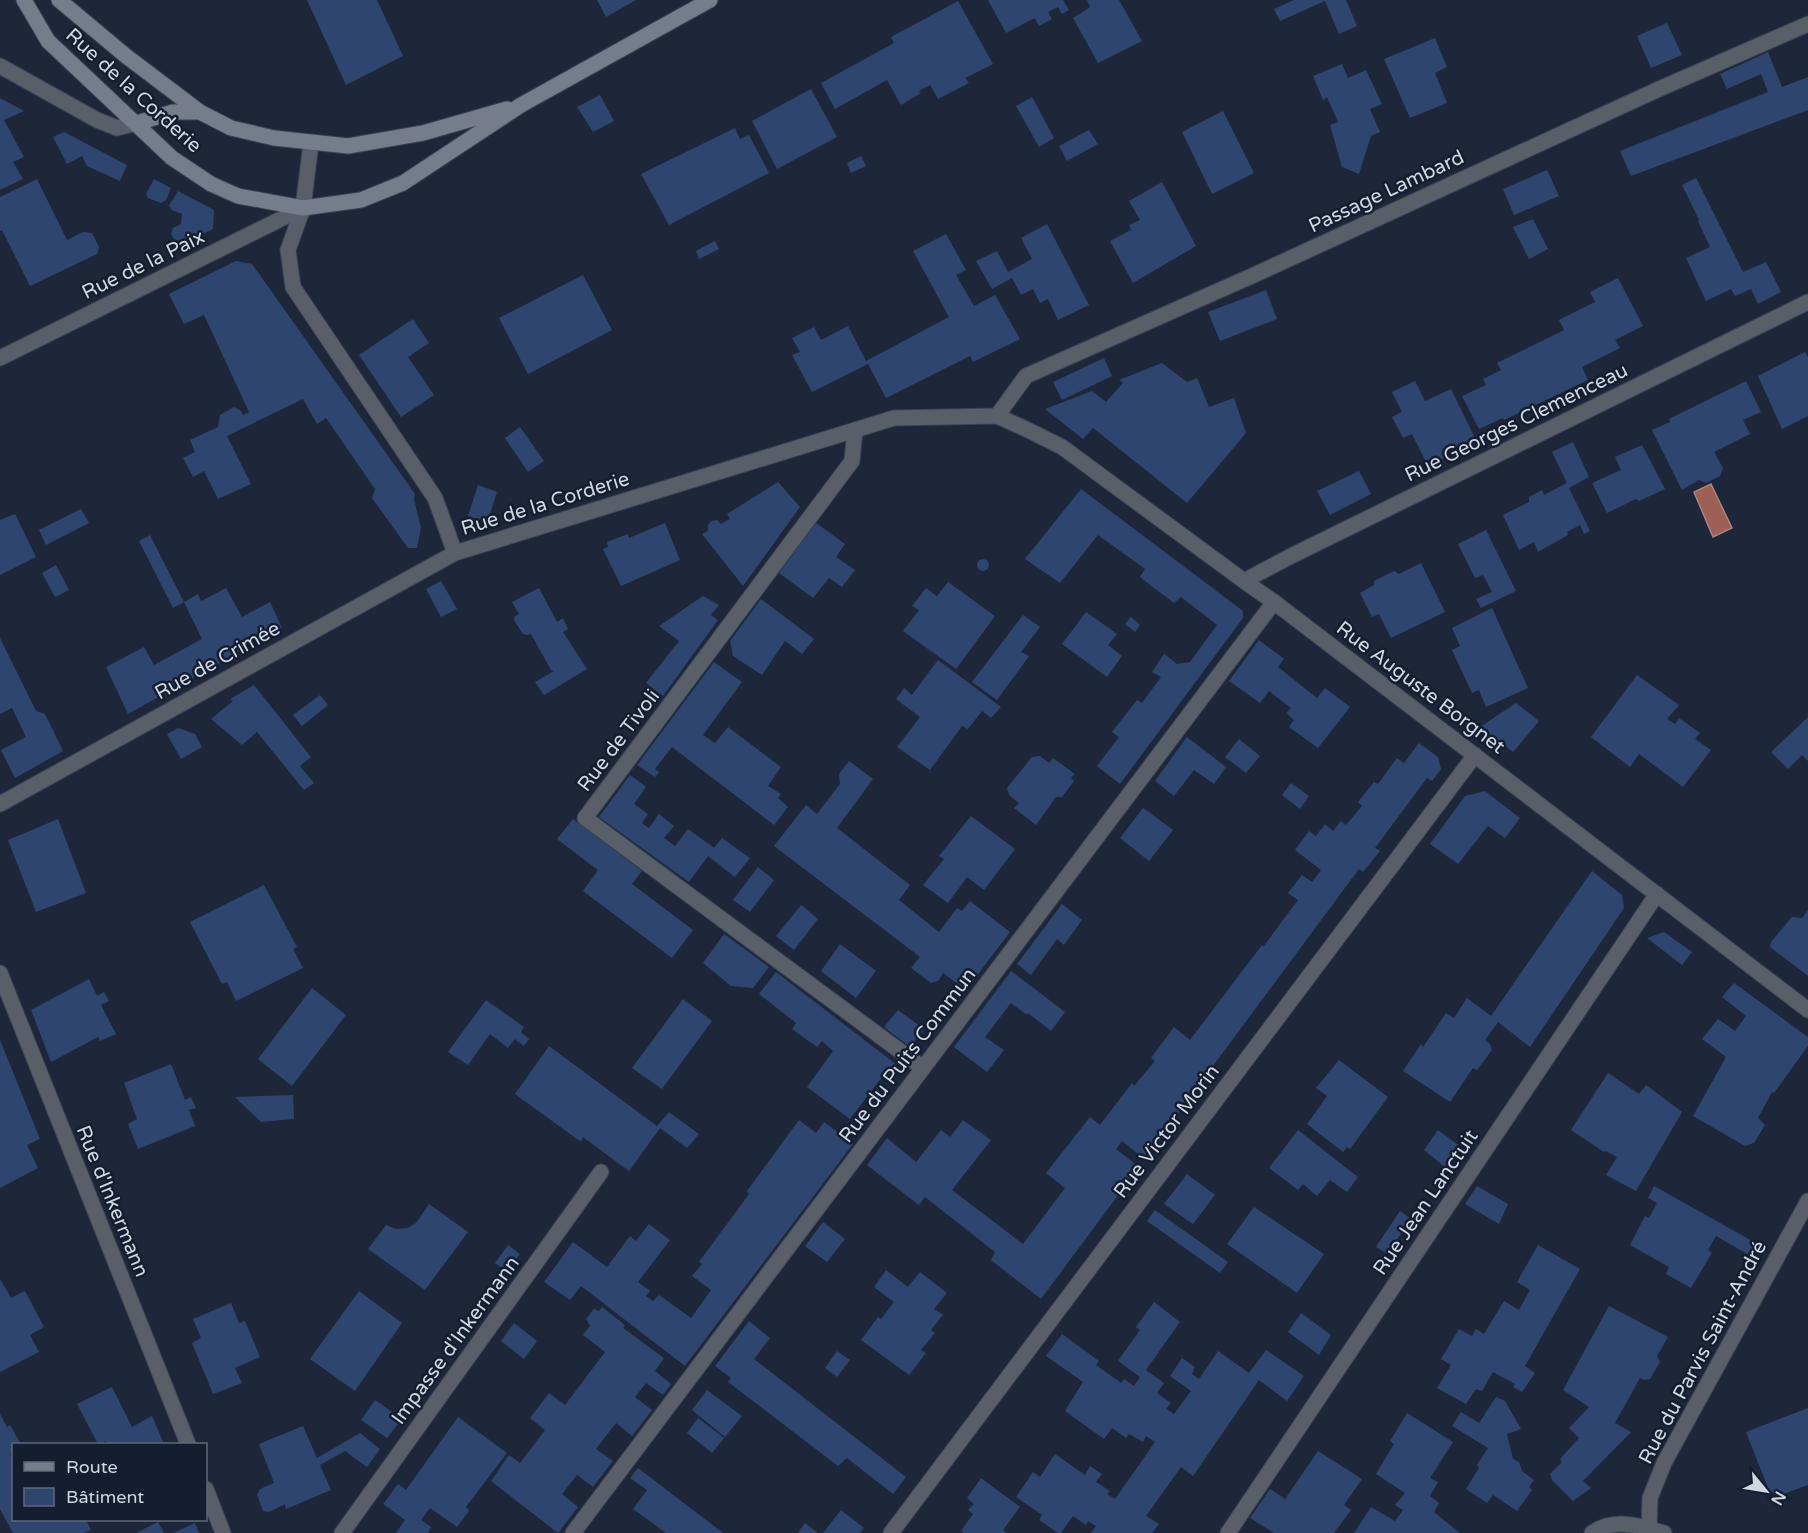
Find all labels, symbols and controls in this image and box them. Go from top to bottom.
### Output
street label: Rue de la Corderie [60,23,206,158]
street label: Passage Lambard [1305,145,1468,238]
street label: Rue de la Paix [78,225,209,305]
street label: Rue Georges Clemenceau [1401,358,1632,487]
street label: Rue de la Corderie [458,467,632,541]
street label: Rue Auguste Borgnet [1331,616,1510,759]
street label: Rue de Crimée [151,617,284,705]
street label: Rue de Tivoli [573,685,665,796]
street label: Rue du Puits Commun [834,963,981,1148]
street label: Rue Victor Morin [1109,1060,1225,1203]
street label: Rue d'Inkermann [71,1122,153,1281]
street label: Rue Jean Lanctuit [1368,1125,1484,1280]
street label: Rue du Parvis Saint-André [1634,1237,1772,1468]
street label: Impasse d'Inkermann [387,1252,525,1429]
legend [12,1443,207,1521]
text: Route [66,1456,118,1478]
north arrow [1736,1461,1796,1521]
text: Bâtiment [66,1486,144,1508]
text: N [1766,1487,1790,1509]

